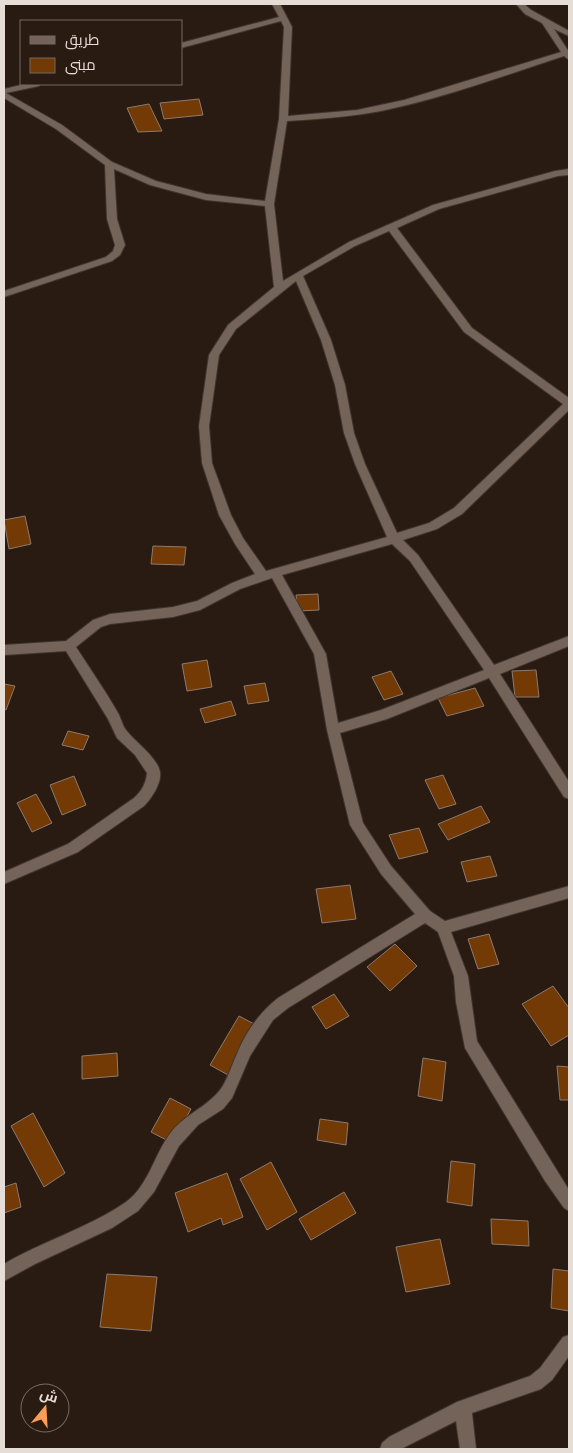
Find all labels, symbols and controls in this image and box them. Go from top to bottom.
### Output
legend [20,20,182,85]
text: طريق [65,29,99,50]
text: مبنى [65,54,96,75]
north arrow [20,1383,70,1433]
text: ش [38,1383,61,1407]

